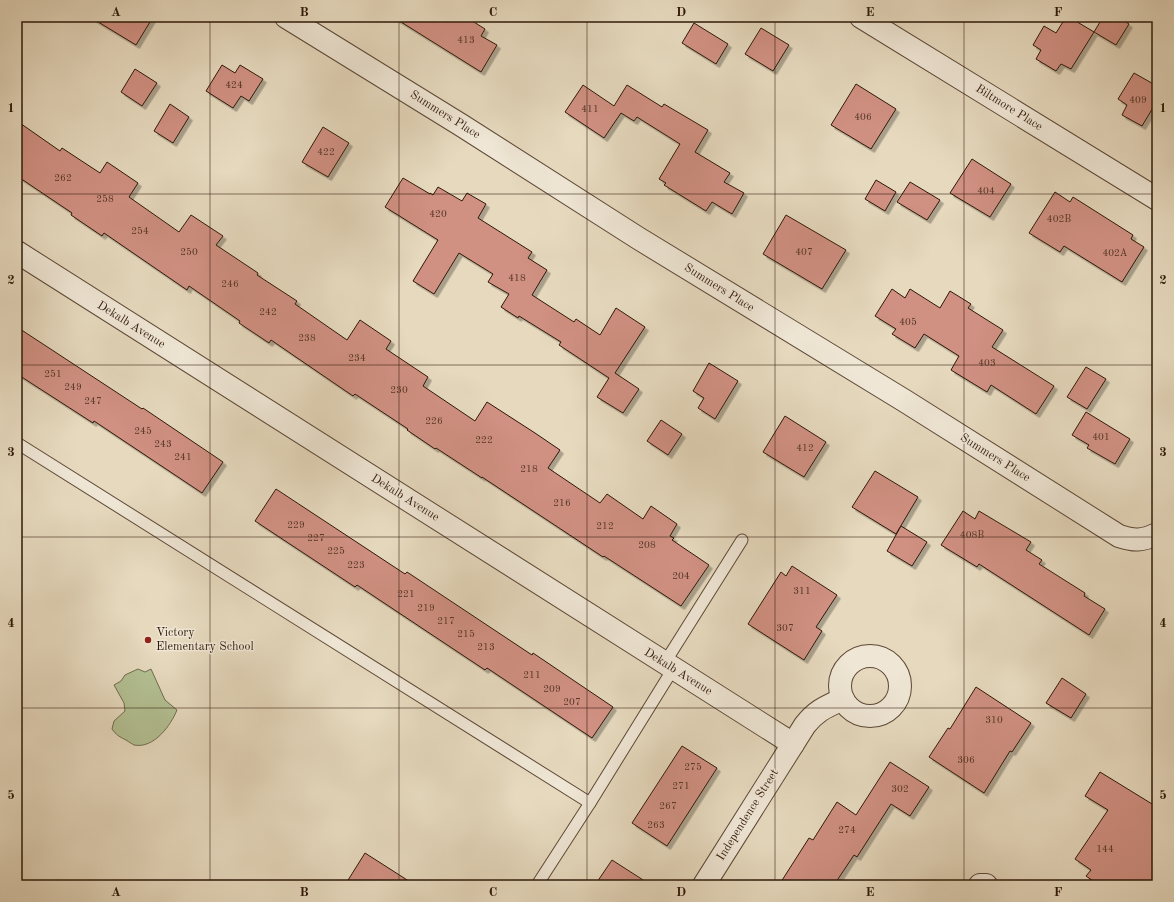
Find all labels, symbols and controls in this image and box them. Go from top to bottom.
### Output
text: A [111,6,121,19]
text: B [299,6,309,19]
text: C [489,6,497,19]
text: D [676,6,686,19]
text: E [866,6,875,19]
text: F [1054,6,1063,19]
house number: 413 [457,35,475,45]
house number: 424 [225,80,243,90]
street label: Biltmore Place [973,83,1045,134]
street label: Summers Place [408,89,483,142]
house number: 409 [1129,95,1147,105]
text: 1 [7,102,15,115]
text: 1 [1159,102,1167,115]
house number: 411 [581,104,599,114]
house number: 406 [854,112,872,122]
house number: 422 [317,147,335,157]
house number: 262 [54,173,72,183]
house number: 404 [977,186,995,196]
house number: 258 [96,194,114,204]
house number: 420 [429,209,447,219]
house number: 402B [1047,214,1071,224]
house number: 254 [131,226,149,236]
house number: 250 [180,247,198,257]
house number: 407 [795,247,813,257]
house number: 402A [1102,248,1128,258]
street label: Summers Place [682,262,757,315]
house number: 418 [508,273,526,283]
text: 2 [7,274,15,287]
text: 2 [1159,274,1167,287]
house number: 246 [221,279,239,289]
street label: Dekalb Avenue [95,299,168,351]
house number: 242 [259,307,277,317]
house number: 405 [899,317,917,327]
house number: 238 [298,333,316,343]
house number: 234 [348,353,366,363]
house number: 403 [978,358,996,368]
house number: 251 [44,369,62,379]
house number: 249 [64,382,82,392]
house number: 230 [390,385,408,395]
house number: 247 [84,396,102,406]
house number: 226 [425,416,443,426]
house number: 245 [134,426,152,436]
street label: Summers Place [958,432,1033,485]
house number: 401 [1092,432,1110,442]
house number: 222 [475,435,493,445]
house number: 243 [154,439,172,449]
house number: 412 [796,443,814,453]
text: 3 [7,446,15,459]
text: 3 [1159,446,1167,459]
house number: 241 [174,452,192,462]
house number: 218 [520,464,538,474]
street label: Dekalb Avenue [369,472,442,524]
house number: 216 [553,498,571,508]
house number: 229 [287,520,305,530]
house number: 212 [596,521,614,531]
house number: 408B [960,530,984,540]
house number: 227 [307,533,325,543]
house number: 208 [638,540,656,550]
house number: 225 [327,546,345,556]
house number: 223 [347,560,365,570]
house number: 204 [672,571,690,581]
house number: 311 [793,586,811,596]
house number: 221 [397,589,415,599]
house number: 219 [417,603,435,613]
house number: 217 [437,616,455,626]
text: 4 [7,617,15,630]
text: 4 [1159,617,1167,630]
house number: 307 [776,623,794,633]
place label: Victory Elementary School [156,627,254,653]
house number: 215 [457,629,475,639]
marker: Victory Elementary School [143,635,153,645]
house number: 213 [477,642,495,652]
street label: Dekalb Avenue [642,646,715,698]
house number: 211 [523,670,541,680]
house number: 209 [543,684,561,694]
house number: 207 [563,697,581,707]
house number: 310 [985,715,1003,725]
house number: 306 [957,755,975,765]
house number: 275 [684,762,702,772]
street label: Independence Street [715,767,781,863]
house number: 271 [672,781,690,791]
house number: 302 [891,784,909,794]
text: 5 [7,789,15,802]
text: 5 [1159,789,1167,802]
house number: 267 [659,801,677,811]
house number: 263 [647,820,665,830]
house number: 274 [838,825,856,835]
house number: 144 [1096,844,1114,854]
text: A [111,886,121,899]
text: B [299,886,309,899]
text: C [489,886,497,899]
text: D [676,886,686,899]
text: E [866,886,875,899]
text: F [1054,886,1063,899]

